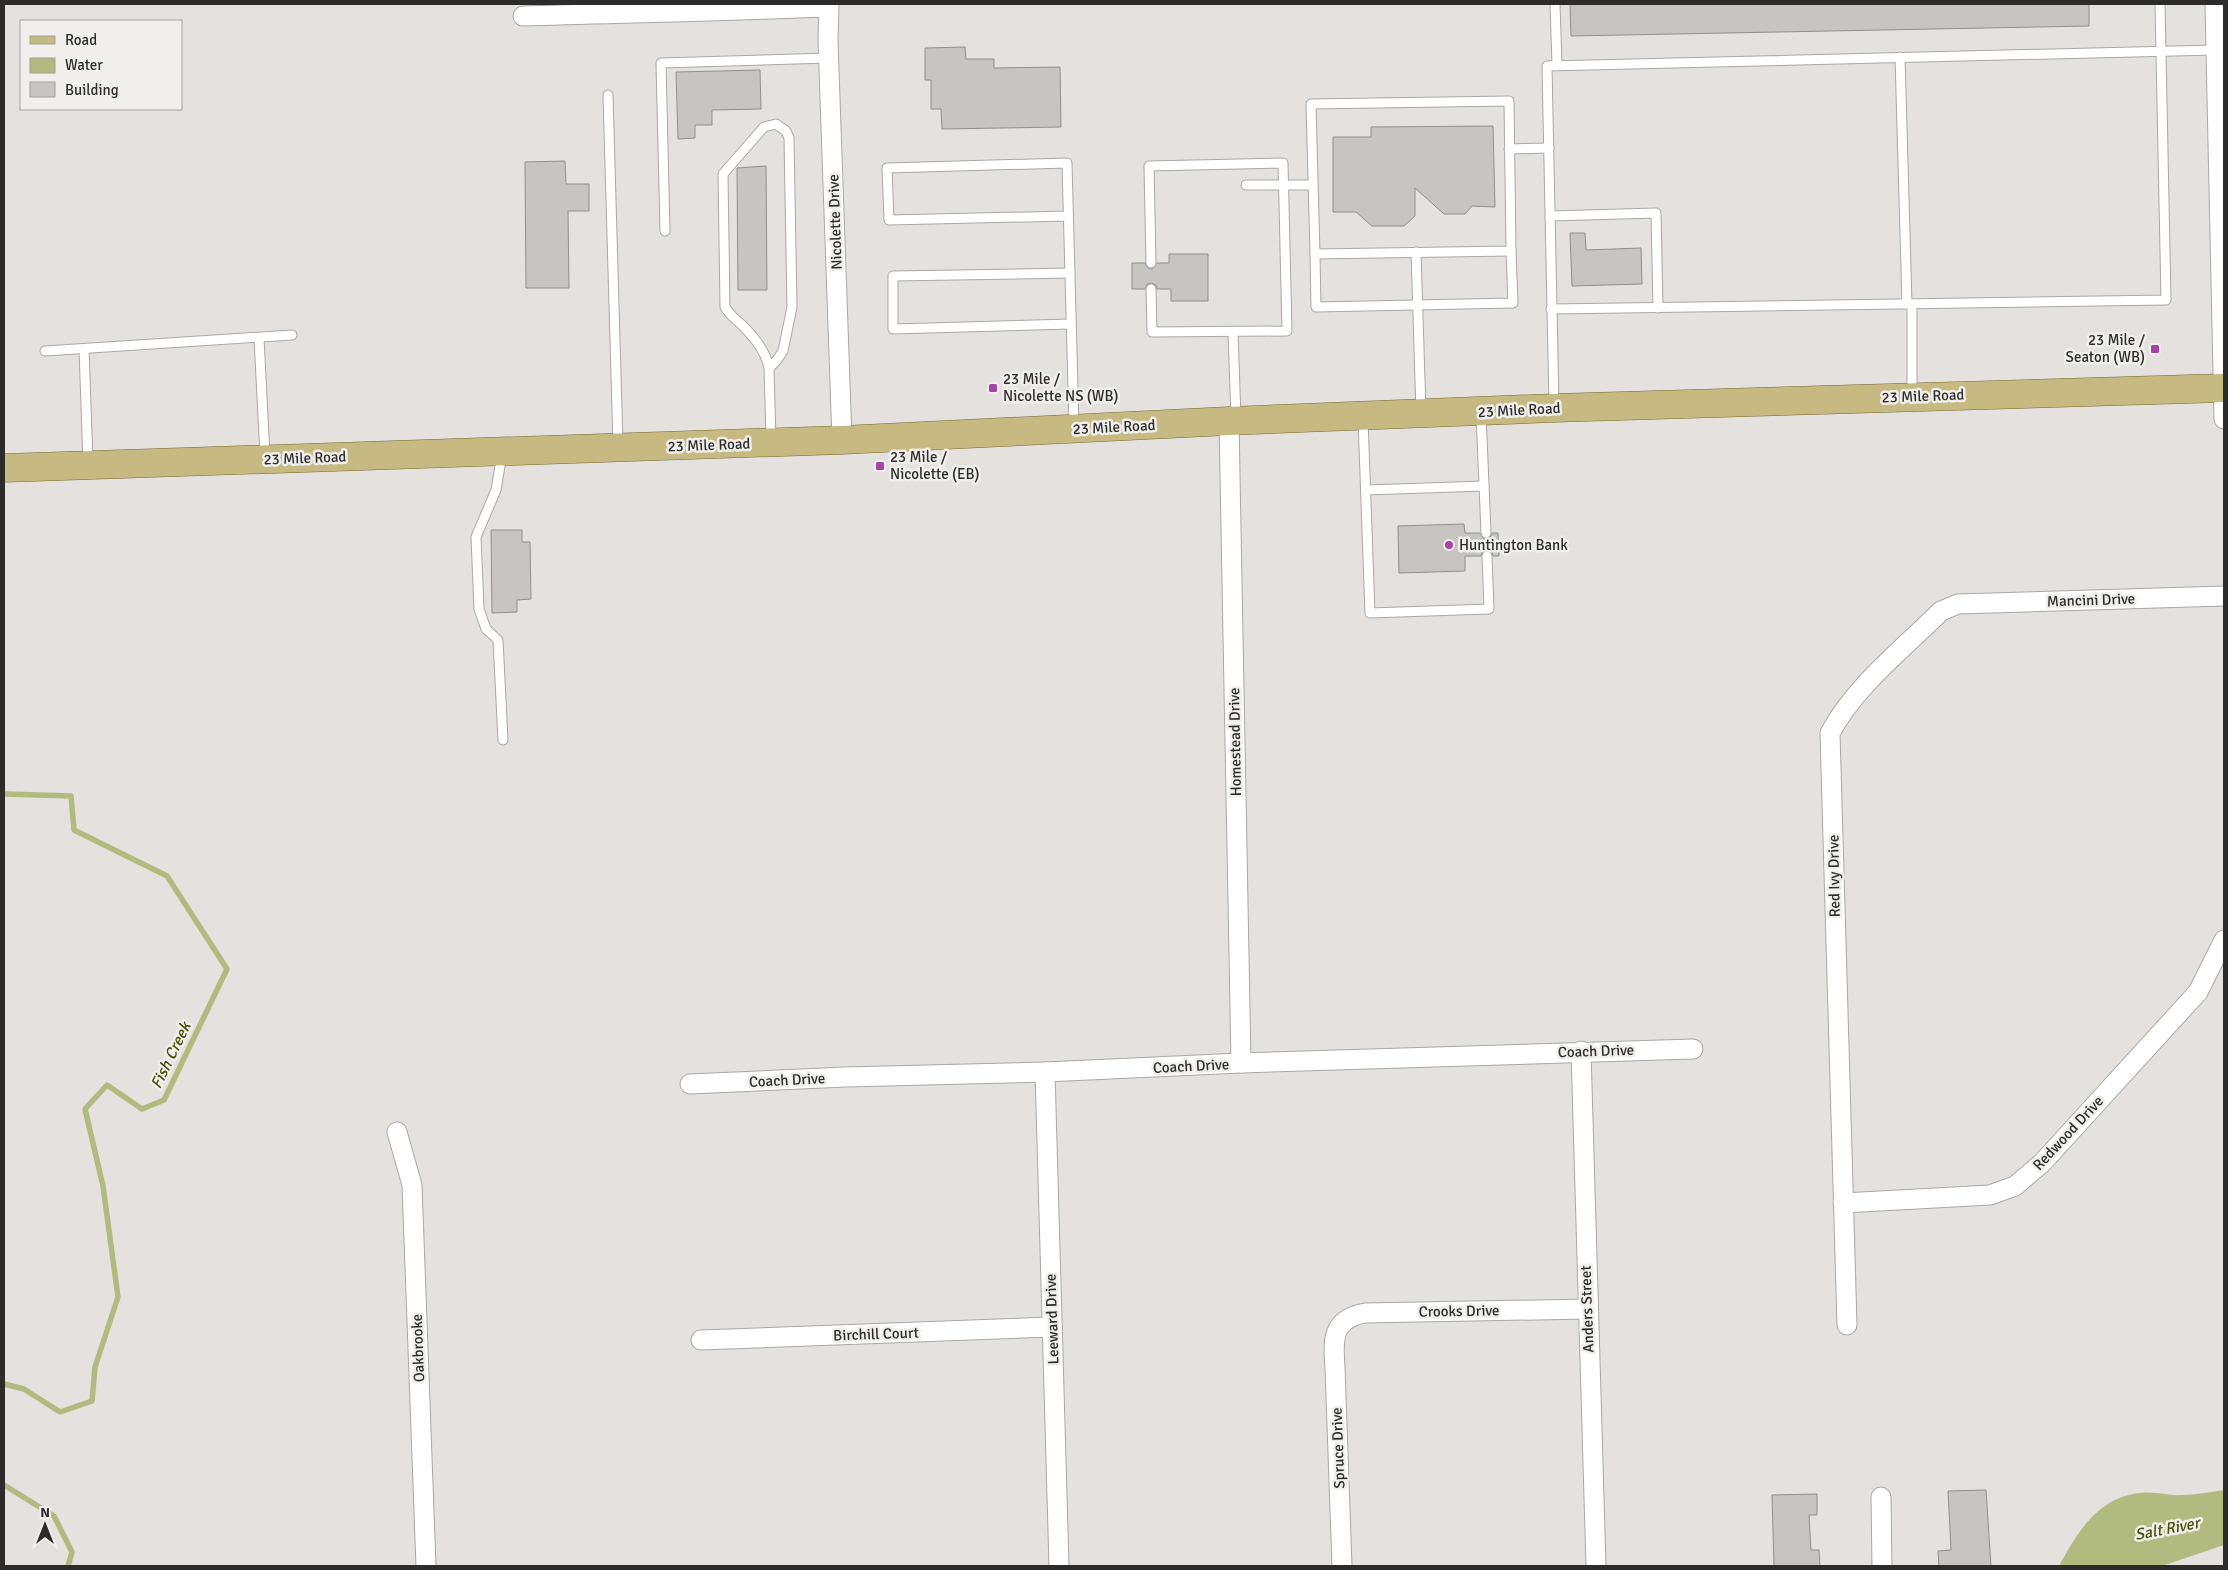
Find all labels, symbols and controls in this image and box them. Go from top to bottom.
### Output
legend [20,20,182,110]
text: Road [65,31,97,49]
text: Water [65,56,103,74]
text: Building [65,81,119,99]
street label: Nicolette Drive [824,174,846,270]
place label: 23 Mile / Seaton (WB) [2066,331,2146,366]
marker: 23 Mile / Seaton (WB) [2149,343,2161,355]
place label: 23 Mile / Nicolette NS (WB) [1003,370,1119,405]
marker: 23 Mile / Nicolette NS (WB) [987,382,999,394]
street label: 23 Mile Road [1881,386,1965,406]
street label: 23 Mile Road [1477,399,1561,421]
street label: 23 Mile Road [1072,416,1156,438]
street label: 23 Mile Road [667,435,751,455]
street label: 23 Mile Road [263,448,347,468]
place label: 23 Mile / Nicolette (EB) [890,448,980,483]
marker: 23 Mile / Nicolette (EB) [874,460,886,472]
place label: Huntington Bank [1459,536,1568,554]
marker: Huntington Bank [1443,539,1455,551]
street label: Mancini Drive [2047,589,2135,611]
street label: Homestead Drive [1225,687,1245,797]
street label: Red Ivy Drive [1824,835,1844,917]
water label: Fish Creek [146,1017,196,1092]
street label: Coach Drive [1558,1041,1634,1061]
street label: Coach Drive [1152,1055,1230,1077]
street label: Coach Drive [748,1069,826,1091]
street label: Redwood Drive [2029,1092,2107,1174]
street label: Anders Street [1576,1265,1598,1353]
street label: Leeward Drive [1041,1273,1063,1365]
street label: Crooks Drive [1418,1301,1500,1321]
street label: Oakbrooke [408,1314,428,1382]
street label: Birchill Court [833,1324,919,1344]
street label: Spruce Drive [1328,1407,1348,1489]
north arrow [20,1500,70,1550]
text: N [40,1504,50,1521]
water label: Salt River [2133,1513,2203,1545]

